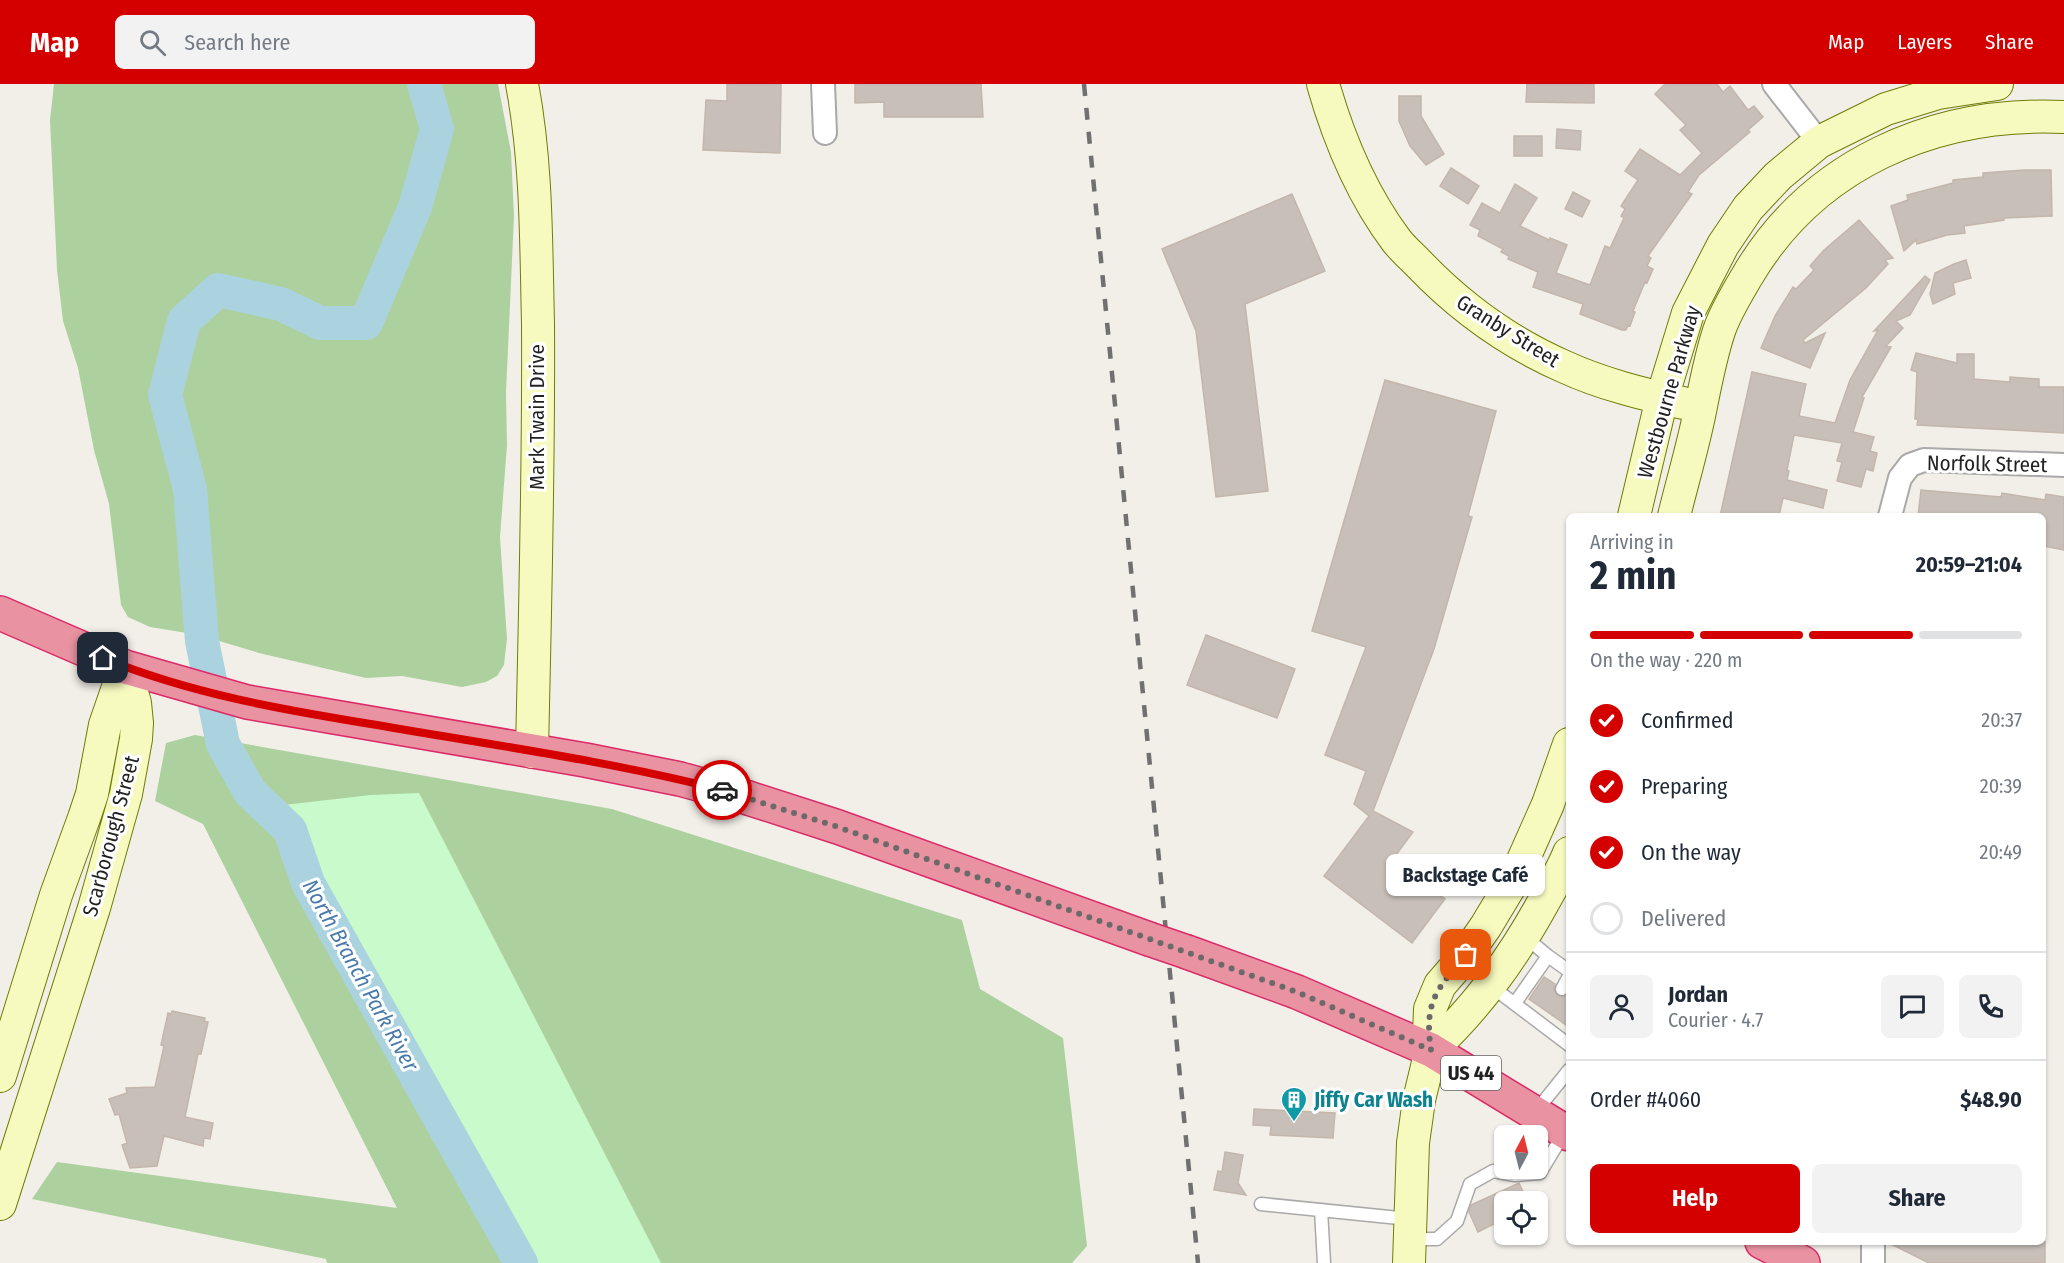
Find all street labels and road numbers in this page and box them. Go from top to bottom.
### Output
street label: Granby Street [1451,289,1565,373]
street label: Westbourne Parkway [1632,302,1706,482]
street label: Mark Twain Drive [524,344,550,490]
street label: Norfolk Street [1927,450,2047,478]
street label: Scarborough Street [77,753,145,919]
road number: US 44 [1441,1056,1501,1090]

